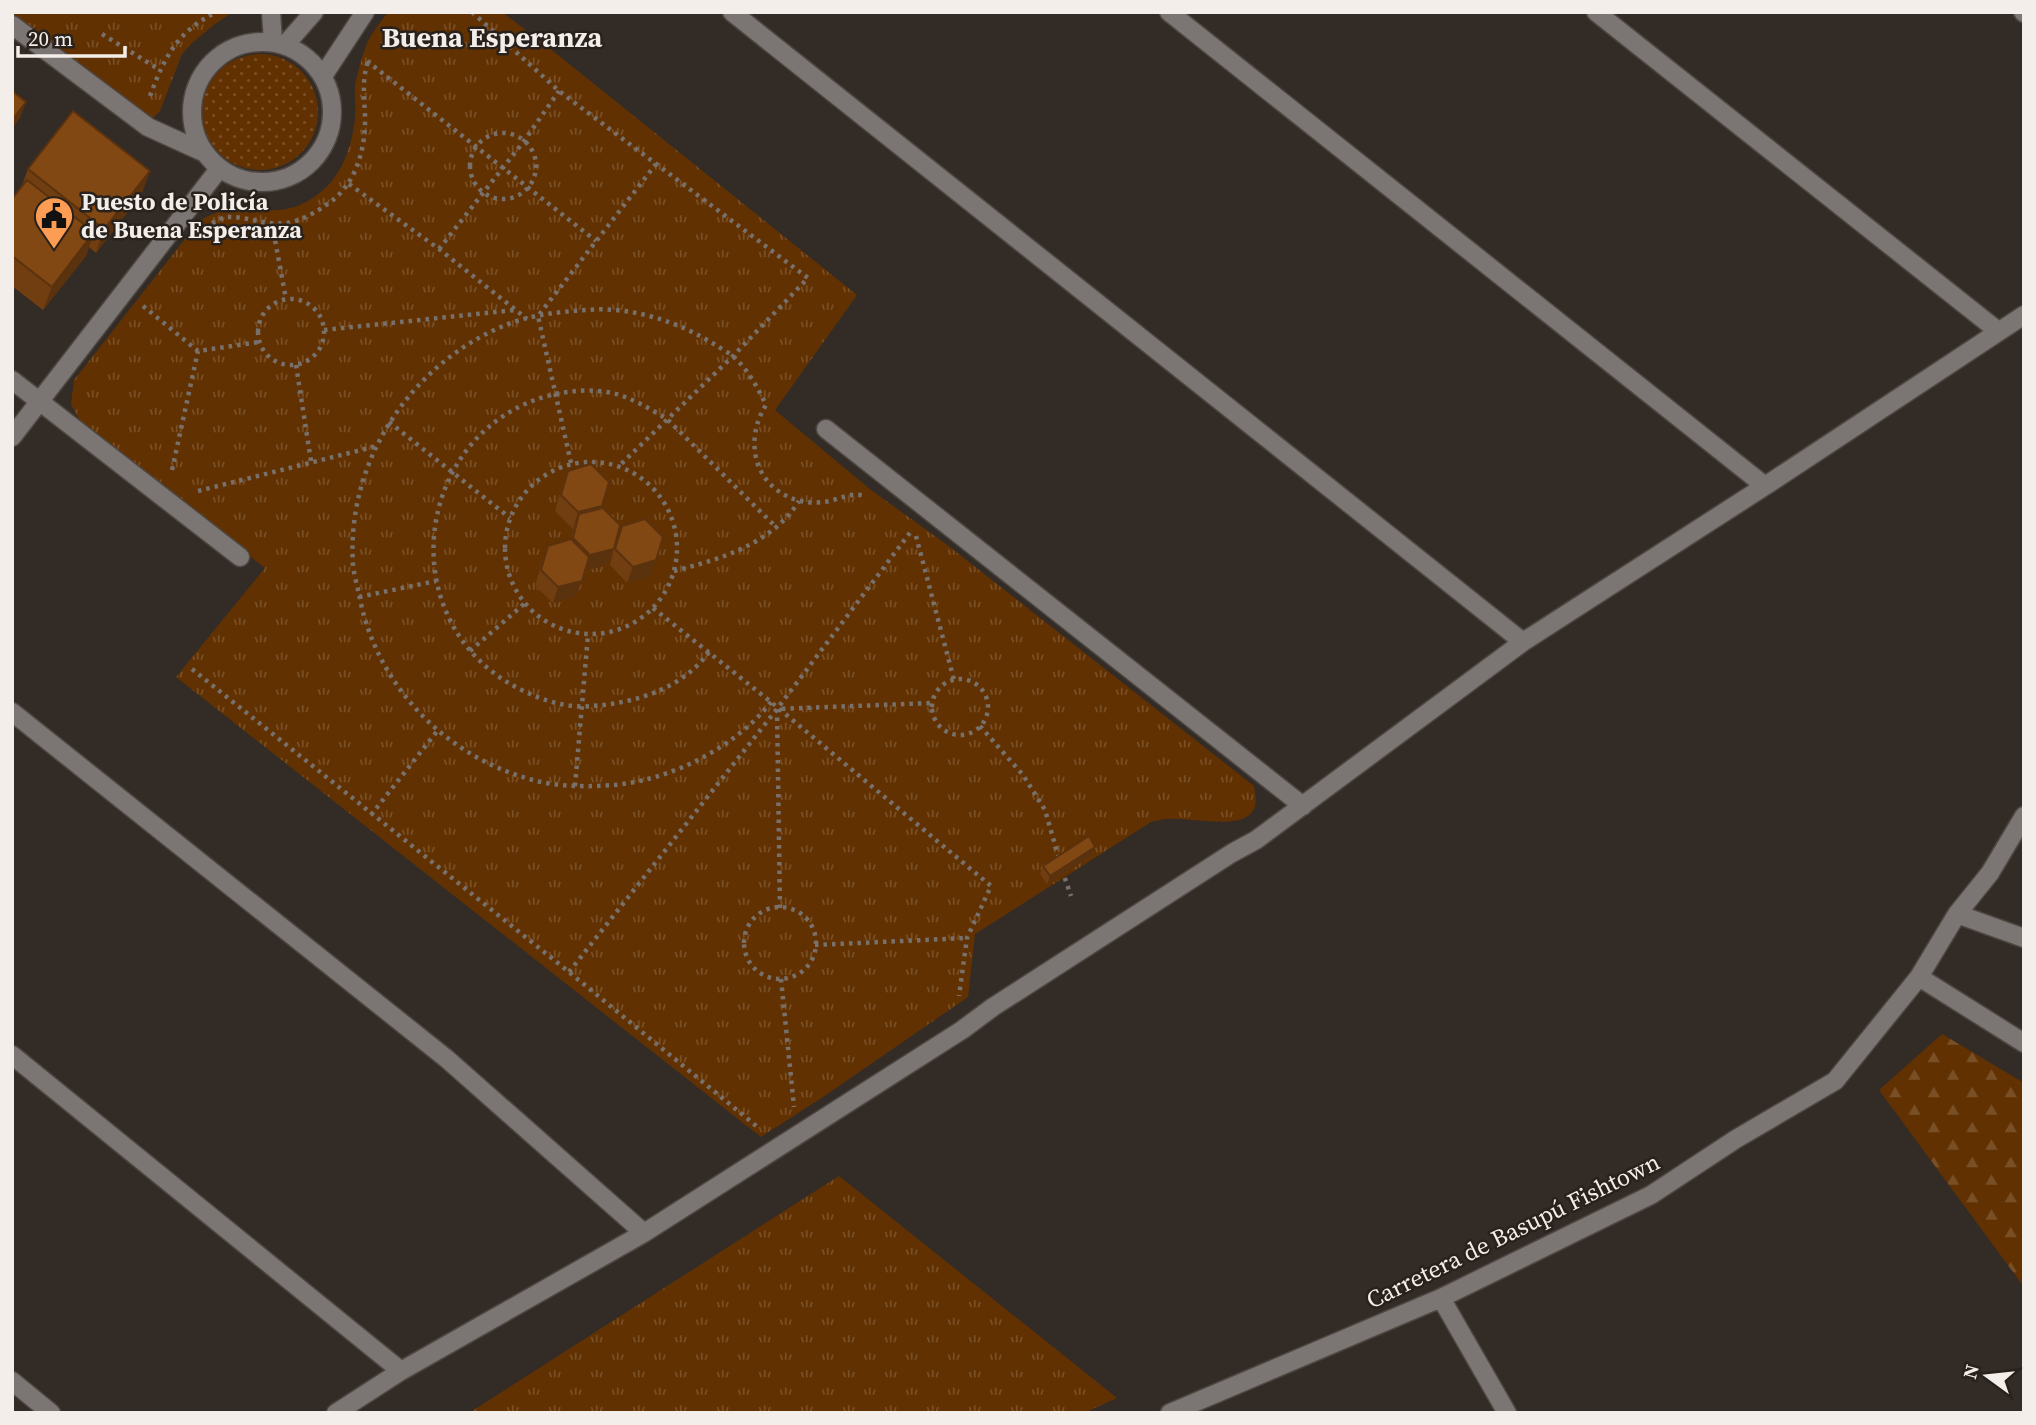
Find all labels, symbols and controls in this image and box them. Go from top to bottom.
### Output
scale bar [18,14,124,58]
district label: Buena Esperanza [382,18,602,56]
text: 20 m [28,24,73,53]
place label: Puesto de Policía de Buena Esperanza [81,185,302,246]
public building icon: Puesto de Policía de Buena Esperanza [33,195,75,250]
street label: Carretera de Basupú Fishtown [1361,1145,1665,1316]
north arrow [1952,1341,2022,1411]
text: N [1956,1361,1985,1382]

